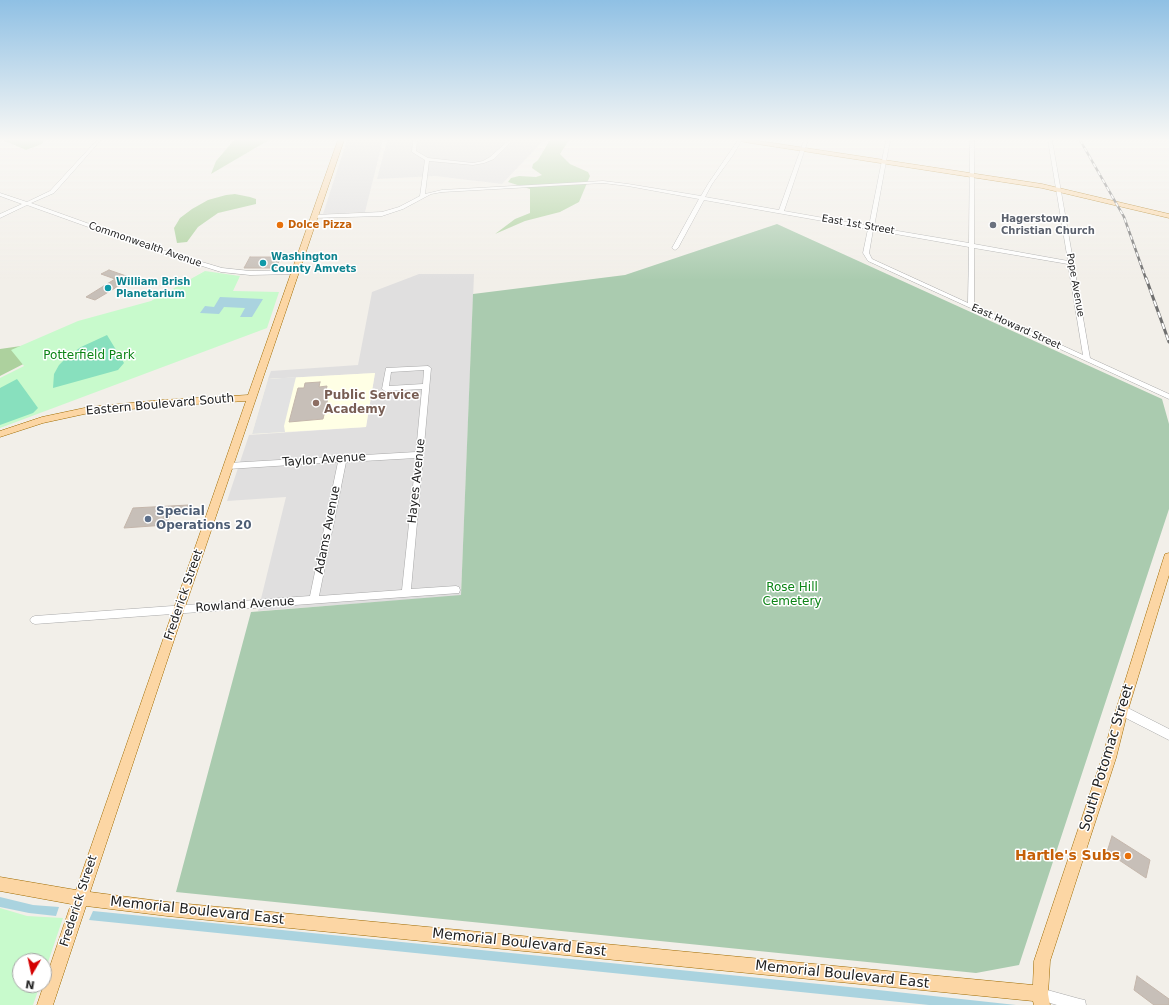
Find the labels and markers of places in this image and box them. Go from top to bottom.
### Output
place label: Hagerstown Christian Church [1001,213,1095,236]
place label: Dolce Pizza [288,219,352,231]
marker: Dolce Pizza [275,220,285,230]
marker: Hagerstown Christian Church [988,220,998,230]
place label: Washington County Amvets [271,251,356,274]
marker: Washington County Amvets [258,258,268,268]
place label: William Brish Planetarium [116,276,190,300]
marker: William Brish Planetarium [103,283,113,293]
place label: Public Service Academy [324,389,419,417]
marker: Public Service Academy [311,398,321,408]
place label: Special Operations 20 [156,505,252,533]
marker: Special Operations 20 [143,514,153,524]
place label: Hartle's Subs [1015,848,1120,864]
marker: Hartle's Subs [1123,851,1133,861]

